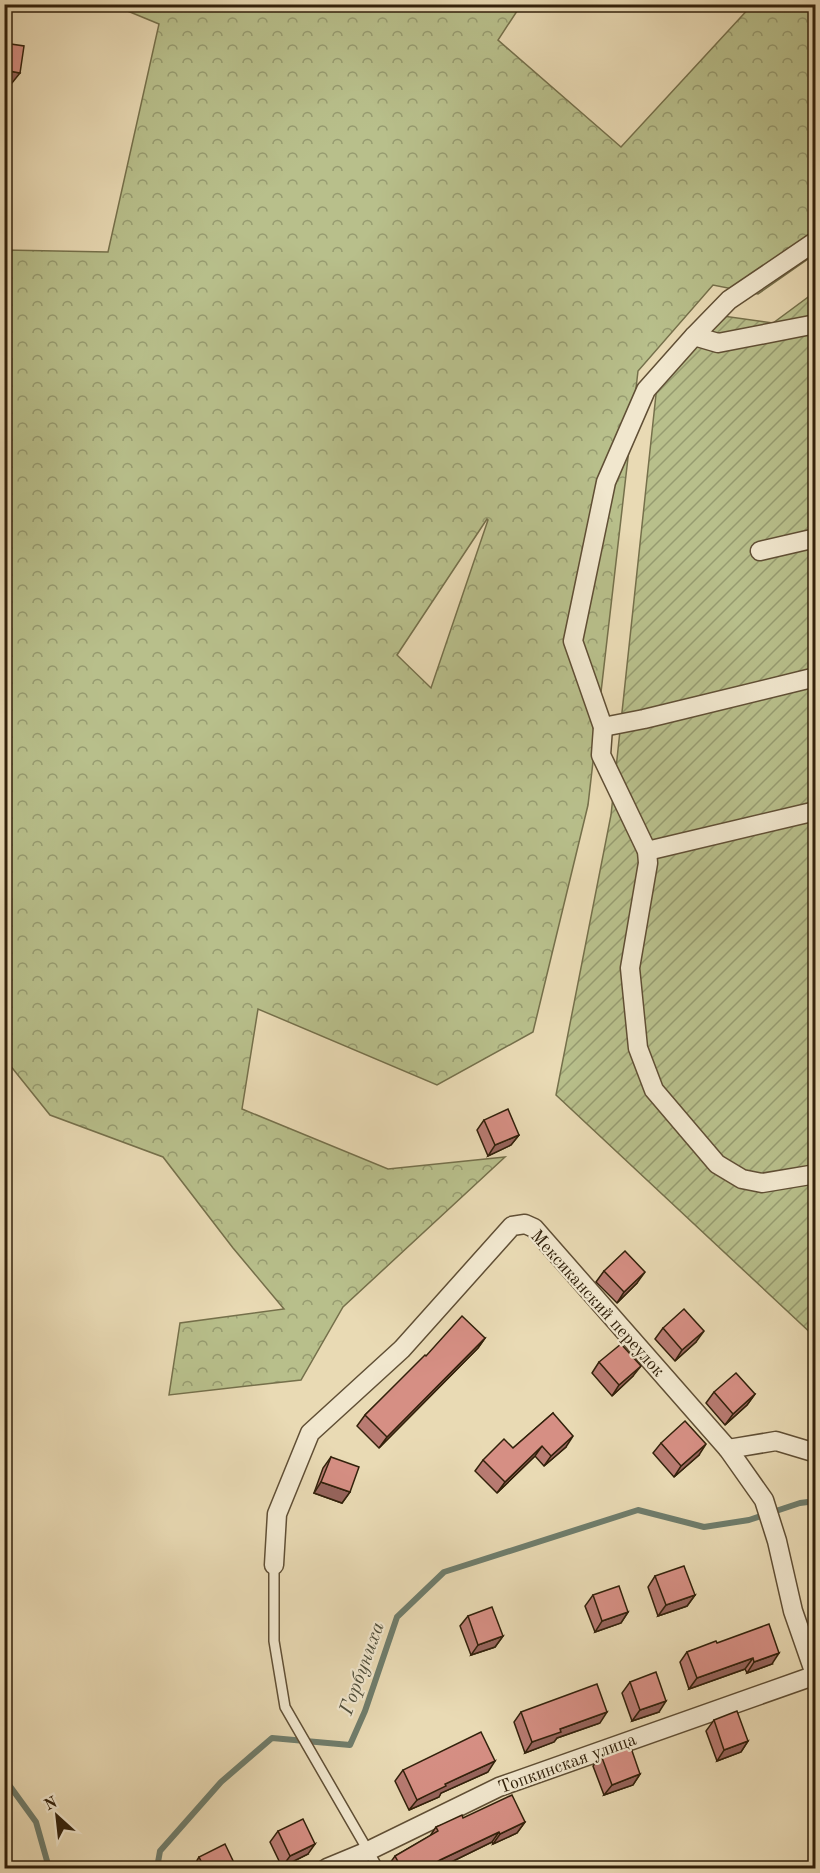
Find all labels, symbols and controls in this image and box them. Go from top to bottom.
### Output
street label: Мексиканский переулок [527,1227,668,1380]
water label: Горбуниха [336,1619,389,1719]
street label: Топкинская улица [496,1731,639,1797]
north arrow [27,1786,87,1846]
text: N [42,1794,61,1814]

